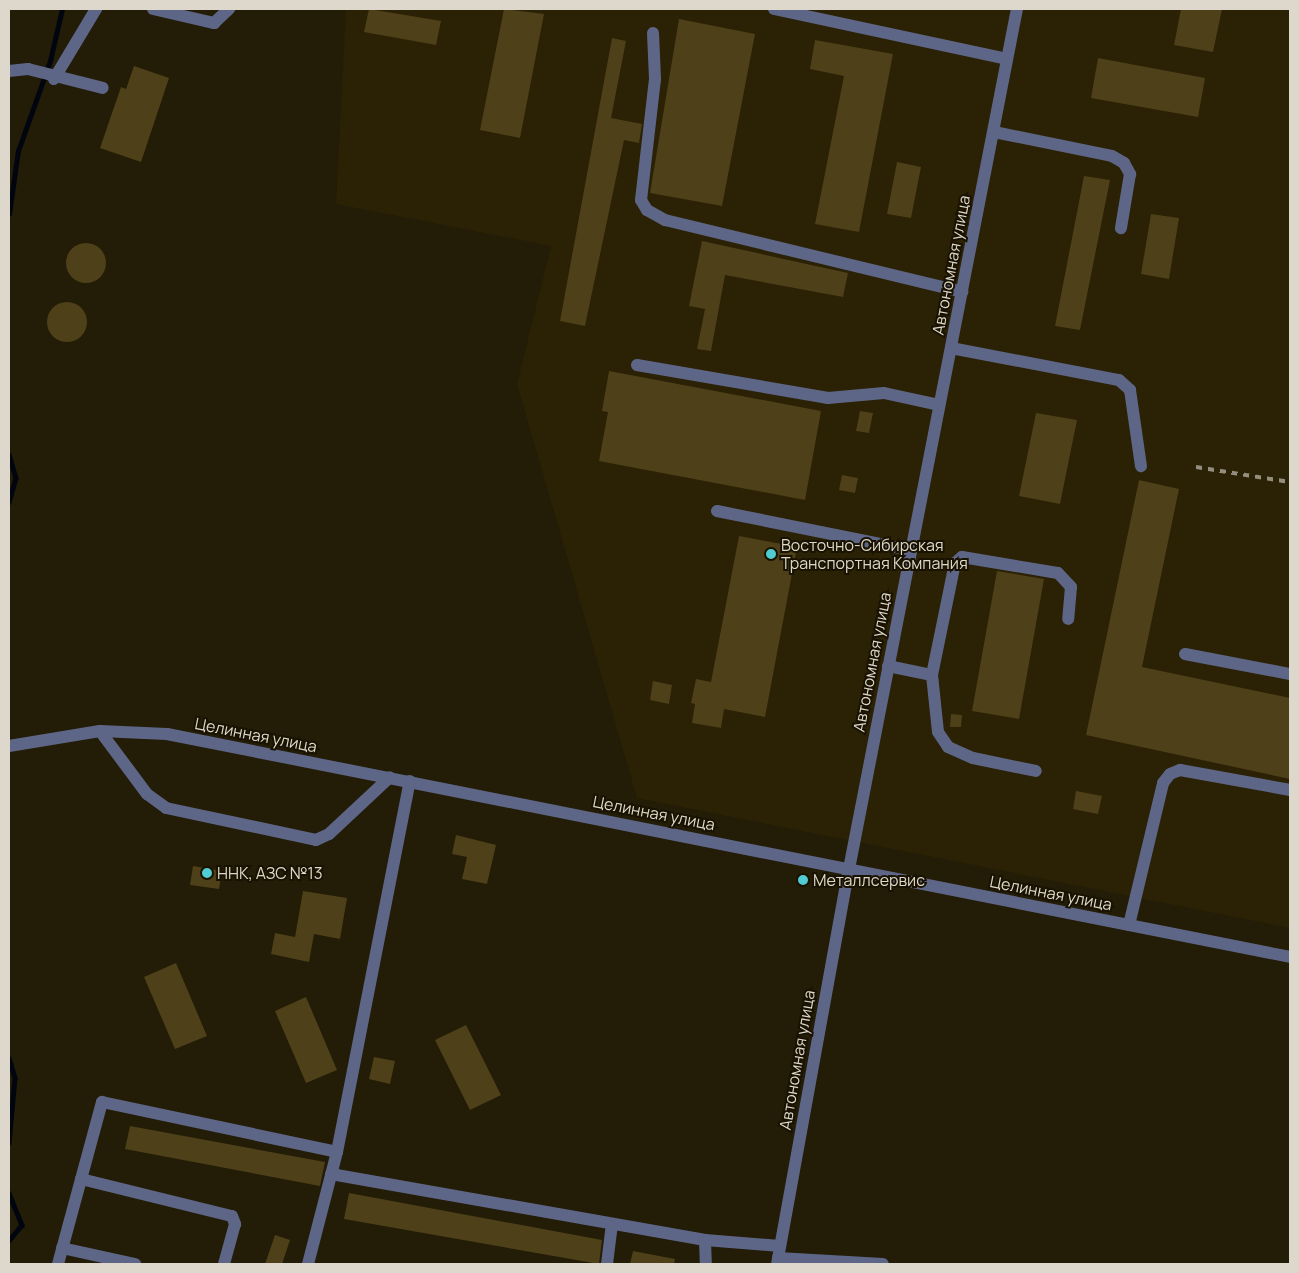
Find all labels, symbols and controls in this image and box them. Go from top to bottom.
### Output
street label: Автономная улица [928,194,974,336]
place label: Восточно-Сибирская Транспортная Компания [781,535,968,573]
marker: Восточно-Сибирская Транспортная Компания [765,548,777,560]
street label: Автономная улица [849,591,895,733]
street label: Целинная улица [193,714,319,756]
street label: Целинная улица [591,792,717,834]
place label: ННК, АЗС №13 [217,863,323,883]
marker: ННК, АЗС №13 [201,867,213,879]
place label: Металлсервис [813,870,925,890]
street label: Целинная улица [988,872,1114,914]
marker: Металлсервис [797,874,809,886]
street label: Автономная улица [775,989,819,1131]

